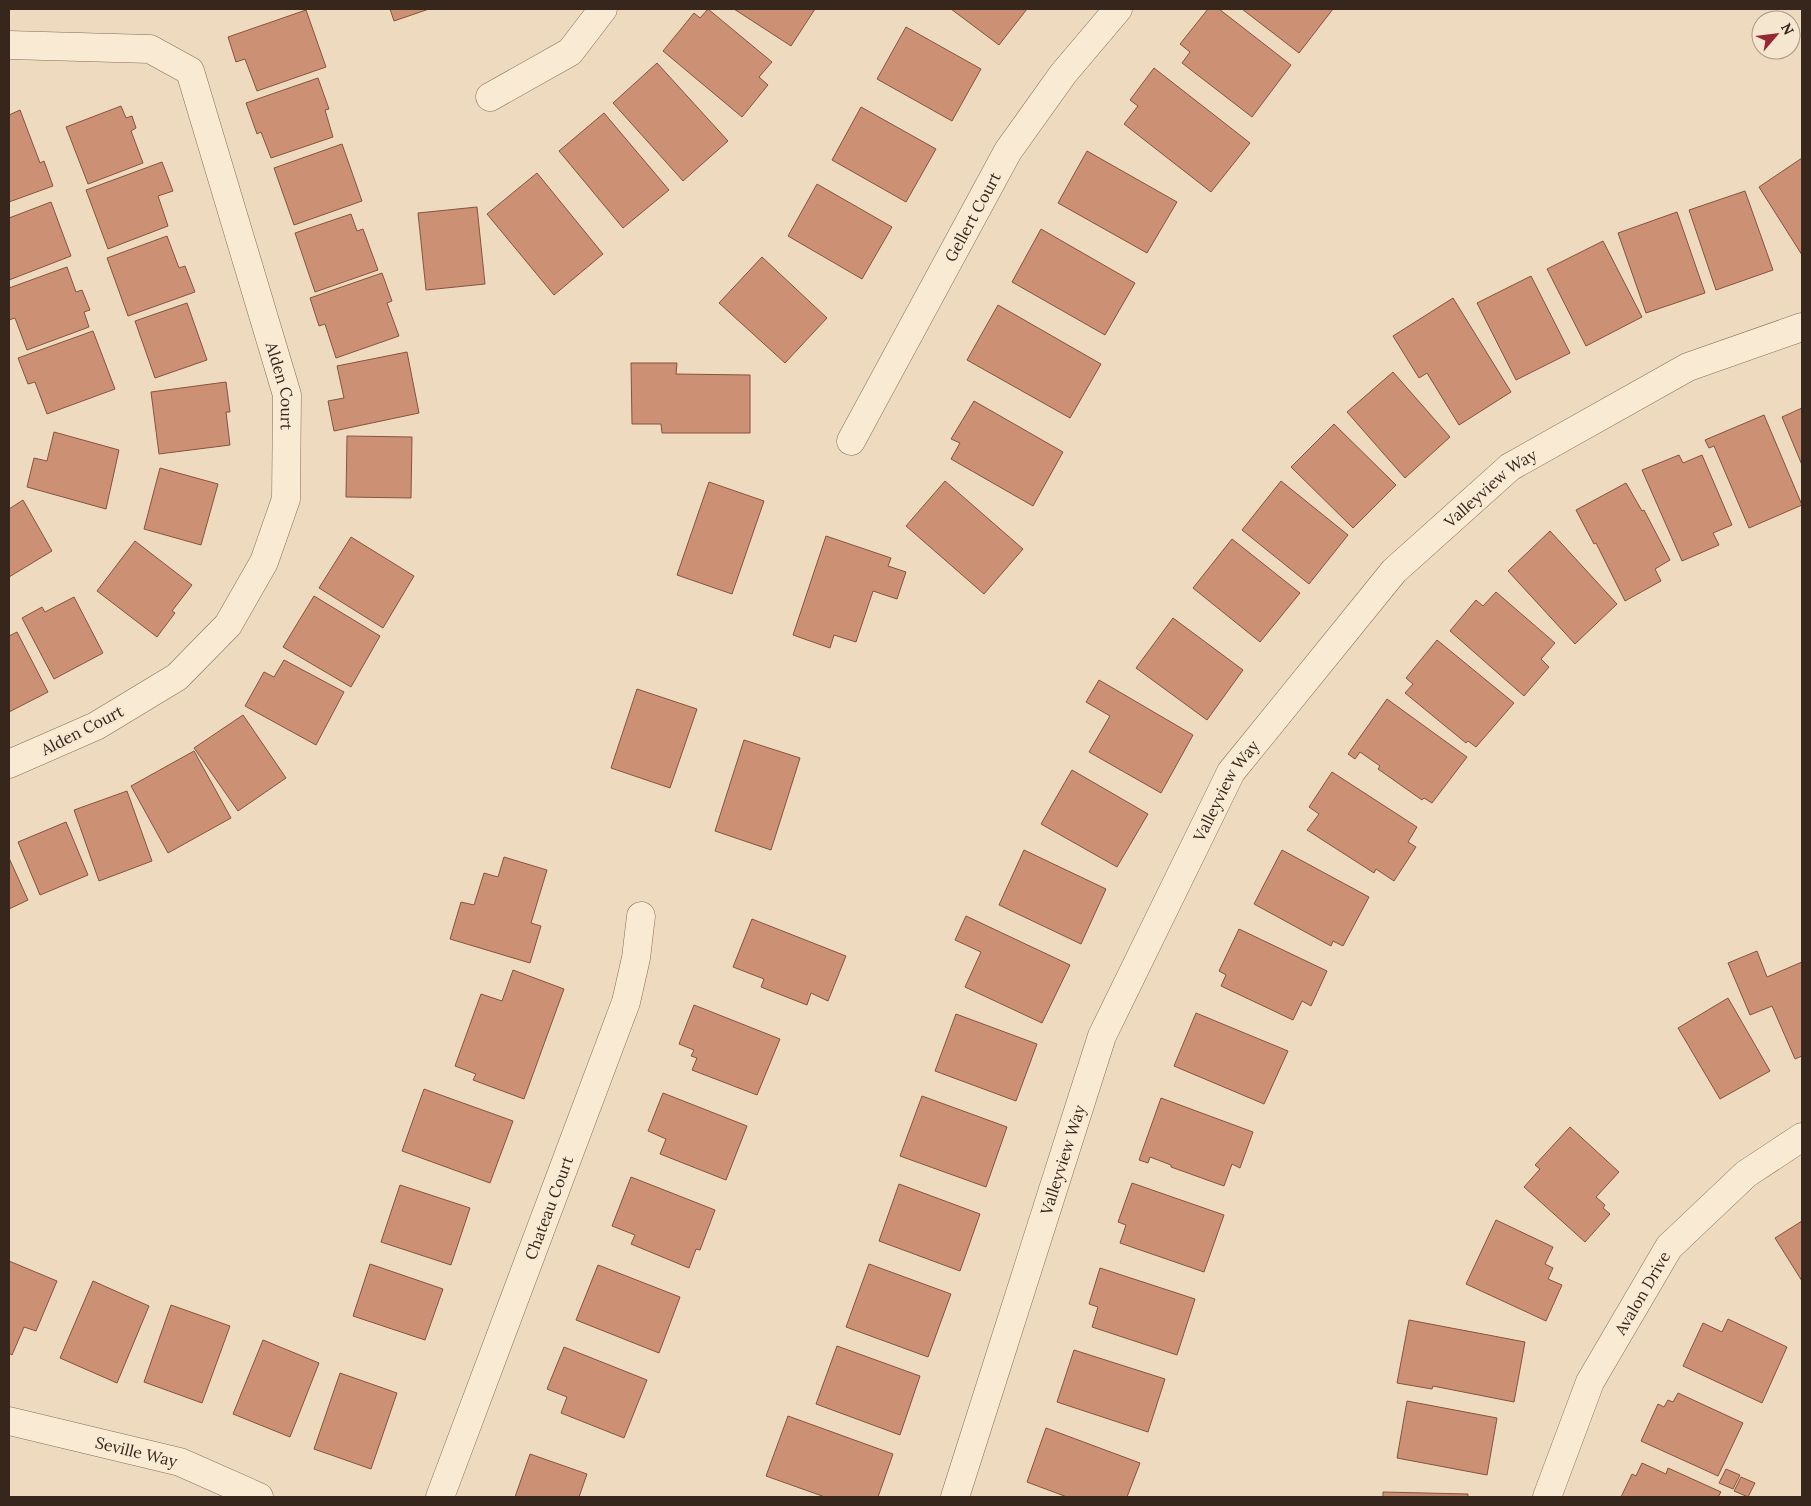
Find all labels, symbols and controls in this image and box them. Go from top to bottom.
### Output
north arrow [1751,10,1801,60]
text: N [1777,20,1798,38]
street label: Gellert Court [940,168,1005,265]
street label: Alden Court [261,339,297,431]
street label: Valleyview Way [1439,444,1541,532]
street label: Alden Court [37,700,127,760]
street label: Valleyview Way [1188,735,1263,845]
street label: Valleyview Way [1035,1102,1090,1218]
street label: Chateau Court [520,1152,578,1262]
street label: Avalon Drive [1609,1247,1675,1339]
street label: Seville Way [93,1432,180,1471]

